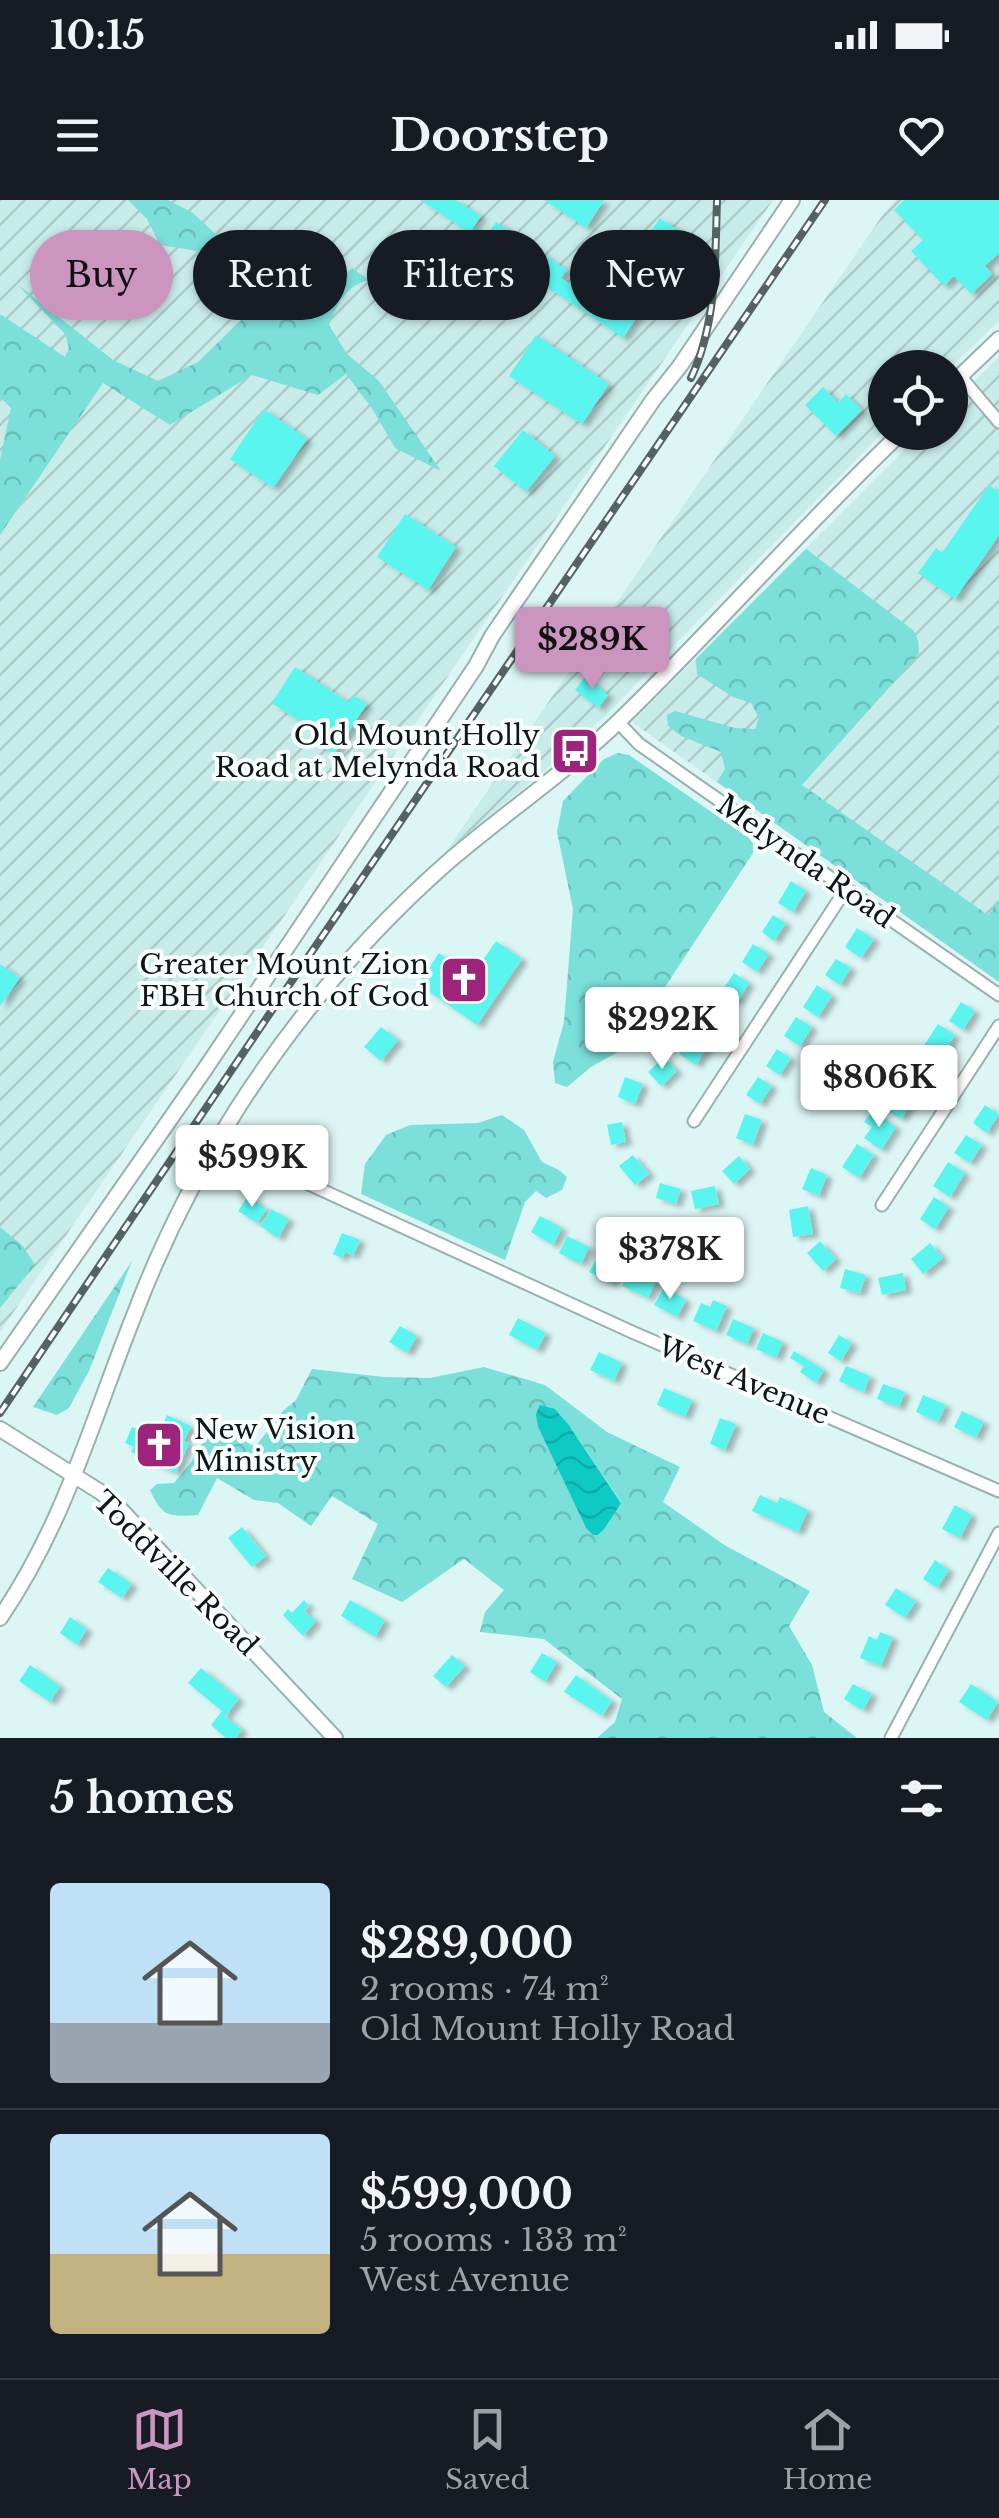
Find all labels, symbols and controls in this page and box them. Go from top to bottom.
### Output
text: 10:15 [50,12,145,59]
text: Doorstep [390,107,609,163]
icon: menu [50,108,105,163]
icon: heart [894,108,949,163]
chip: Buy [30,230,173,320]
chip: Rent [193,230,347,320]
chip: Filters [367,230,550,320]
chip: New [570,230,720,320]
map controls [868,350,968,450]
button: locate [868,350,968,450]
pin: $289K [522,607,662,692]
text: $289K [537,619,647,659]
place label: Old Mount Holly Road at Melynda Road [215,718,540,785]
bus stop icon: Old Mount Holly Road at Melynda Road [549,725,601,777]
street label: Melynda Road [710,787,901,936]
place label: Greater Mount Zion FBH Church of God [139,947,429,1014]
church icon: Greater Mount Zion FBH Church of God [438,954,490,1006]
pin: $292K [592,987,732,1072]
text: $292K [607,999,717,1039]
pin: $806K [809,1045,949,1130]
text: $806K [823,1057,935,1097]
pin: $599K [182,1125,322,1210]
text: $599K [197,1137,307,1177]
pin: $378K [600,1217,740,1302]
text: $378K [618,1229,722,1269]
street label: West Avenue [652,1328,835,1432]
place label: New Vision Ministry [194,1412,355,1479]
church icon: New Vision Ministry [133,1419,185,1471]
street label: Toddville Road [86,1484,265,1663]
icon: filters [894,1771,949,1826]
text: 5 homes [50,1772,234,1824]
text: $289,000 [360,1917,574,1969]
icon: home [130,1923,250,2043]
text: 2 rooms · 74 m² [360,1969,609,2009]
text: Old Mount Holly Road [360,2009,735,2049]
text: $599,000 [360,2168,573,2220]
icon: home [130,2174,250,2294]
text: 5 rooms · 133 m² [360,2220,627,2260]
text: West Avenue [360,2260,570,2300]
tab: Map [127,2402,192,2497]
tab: Saved [445,2402,529,2497]
tab: Home [783,2402,872,2497]

